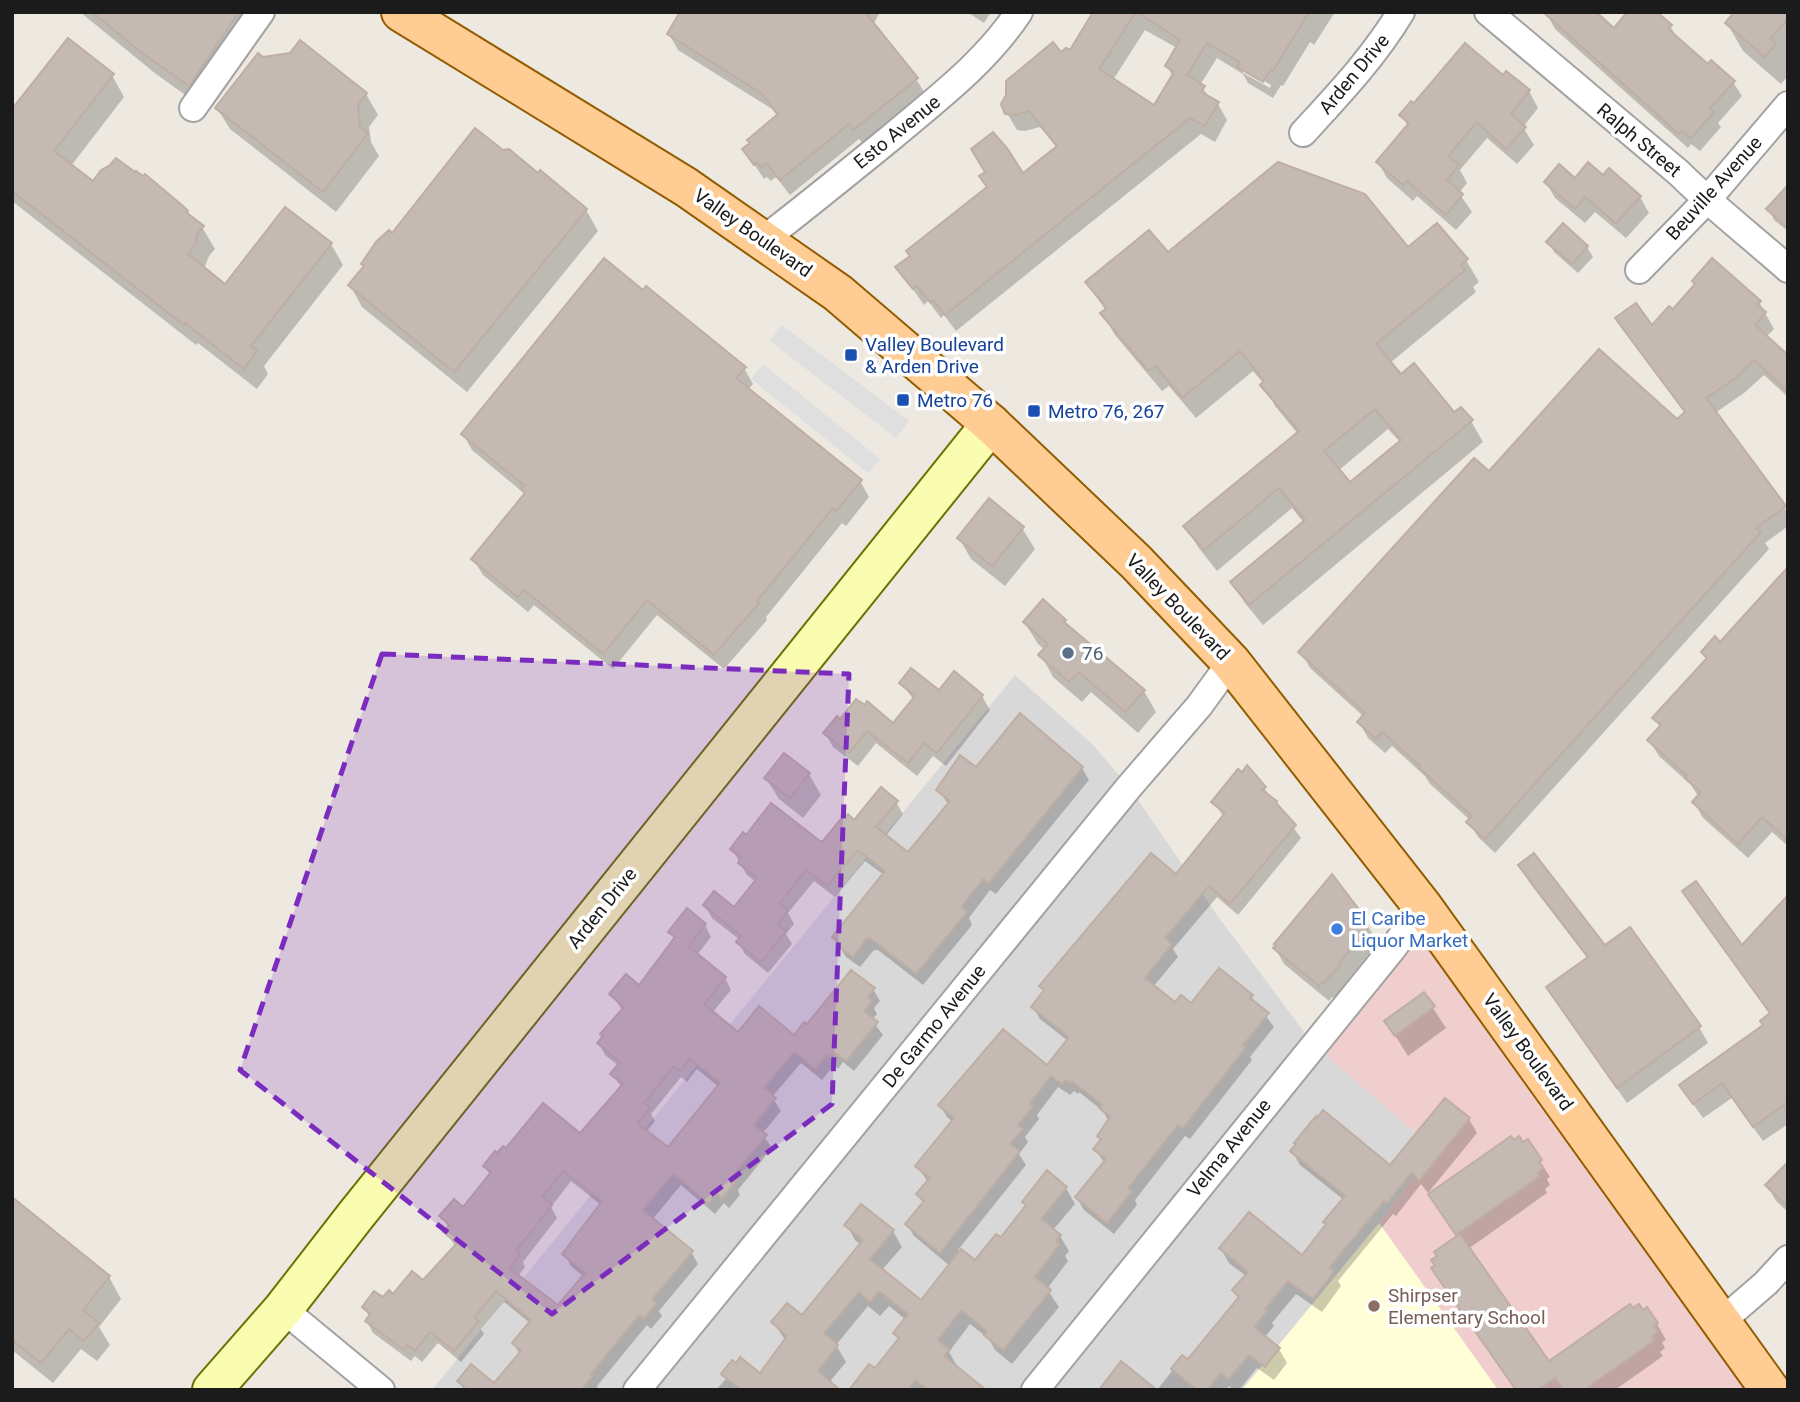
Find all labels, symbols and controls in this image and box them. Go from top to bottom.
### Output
street label: Arden Drive [1314,29,1394,119]
street label: Esto Avenue [849,90,945,174]
street label: Ralph Street [1592,98,1686,182]
street label: Beuville Avenue [1661,131,1767,245]
street label: Valley Boulevard [689,184,817,282]
place label: Valley Boulevard & Arden Drive [865,333,1004,378]
marker: Valley Boulevard & Arden Drive [843,347,859,363]
place label: Metro 76 [917,389,993,412]
marker: Metro 76 [895,392,911,408]
place label: Metro 76, 267 [1048,400,1165,423]
marker: Metro 76, 267 [1026,403,1042,419]
street label: Valley Boulevard [1121,549,1235,665]
place label: 76 [1082,642,1103,665]
marker: 76 [1060,645,1076,661]
street label: Arden Drive [562,863,642,953]
place label: El Caribe Liquor Market [1351,907,1468,952]
marker: El Caribe Liquor Market [1329,921,1345,937]
street label: De Garmo Avenue [877,960,991,1092]
street label: Valley Boulevard [1478,989,1578,1115]
street label: Velma Avenue [1182,1094,1276,1202]
place label: Shirpser Elementary School [1388,1284,1546,1329]
marker: Shirpser Elementary School [1366,1298,1382,1314]

